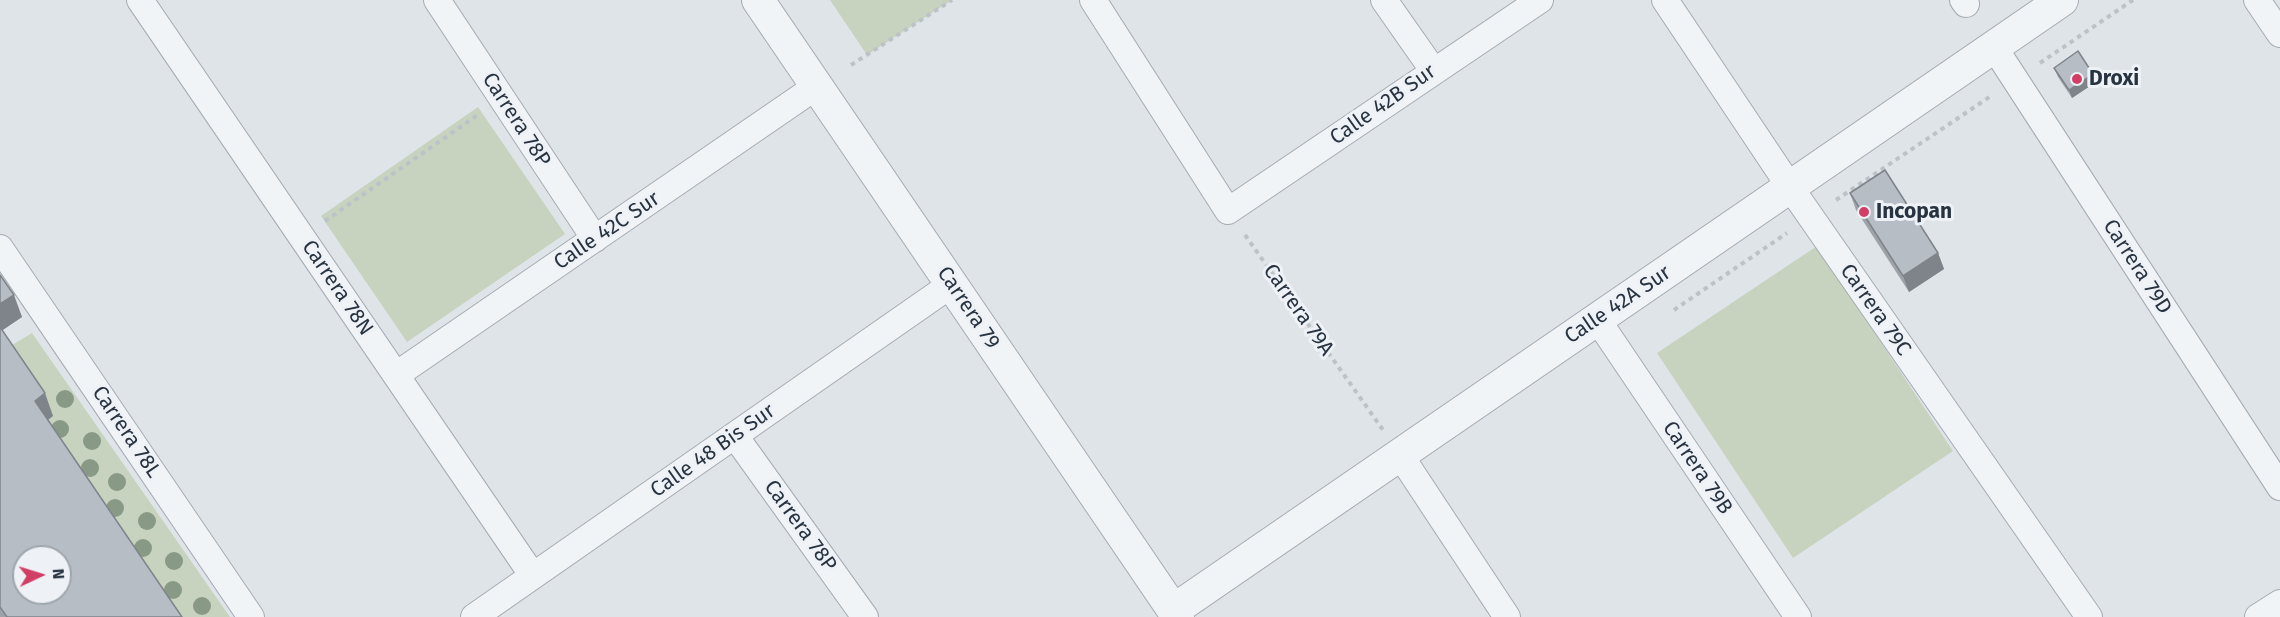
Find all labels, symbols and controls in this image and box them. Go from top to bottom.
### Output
street label: Calle 42B Sur [1325,59,1441,151]
place label: Droxi [2089,66,2139,92]
street label: Carrera 78P [476,68,556,172]
marker: Droxi [2070,72,2084,86]
street label: Calle 42C Sur [549,186,665,276]
place label: Incopan [1876,199,1952,225]
marker: Incopan [1857,205,1871,219]
street label: Carrera 79D [2097,215,2177,319]
street label: Carrera 78N [296,236,378,340]
street label: Carrera 79A [1257,259,1339,361]
street label: Carrera 79C [1834,259,1916,361]
street label: Calle 42A Sur [1560,260,1676,350]
street label: Carrera 79 [931,262,1005,354]
street label: Carrera 78L [86,381,166,483]
street label: Calle 48 Bis Sur [646,399,780,503]
street label: Carrera 79B [1657,417,1737,519]
street label: Carrera 78P [758,475,842,577]
north arrow [12,545,72,605]
text: N [49,568,68,580]

